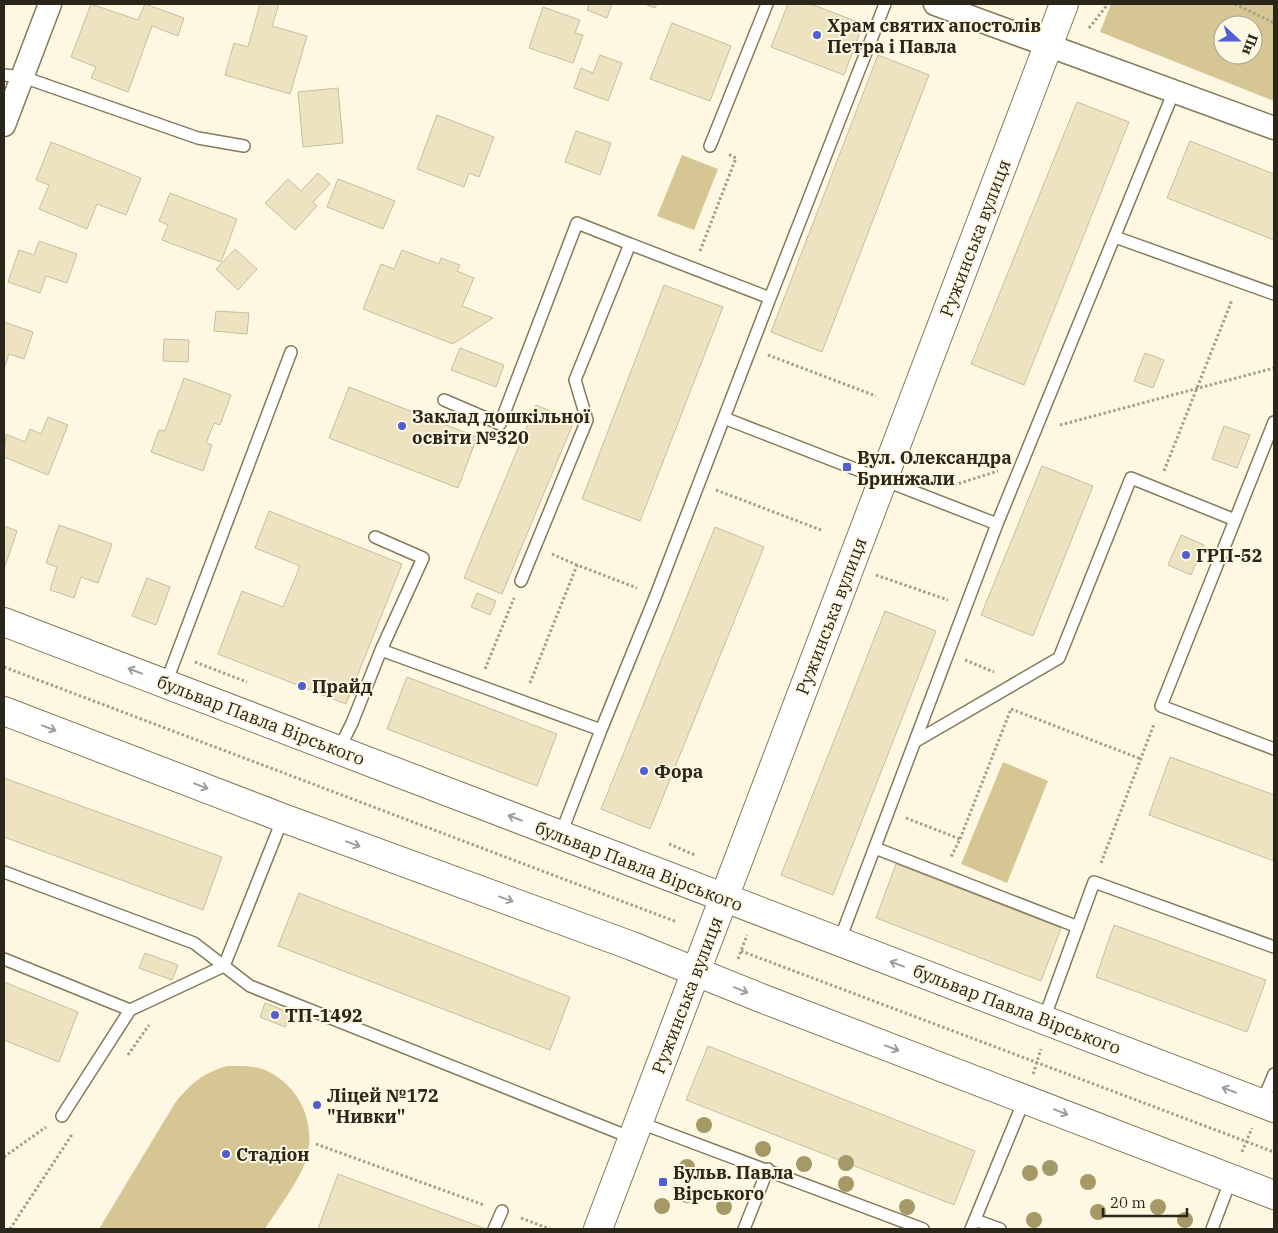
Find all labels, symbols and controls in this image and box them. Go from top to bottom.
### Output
place label: Храм святих апостолів Петра і Павла [827,14,1041,58]
north arrow [1213,15,1263,65]
marker: Храм святих апостолів Петра і Павла [811,29,823,41]
text: Пн [1238,32,1262,58]
street label: Ружинська вулиця [934,156,1016,320]
place label: Заклад дошкільної освіти №320 [412,405,591,449]
marker: Заклад дошкільної освіти №320 [396,420,408,432]
place label: Вул. Олександра Бринжали [857,446,1012,490]
marker: Вул. Олександра Бринжали [841,461,853,473]
street label: Ружинська вулиця [790,534,872,698]
place label: ГРП-52 [1196,544,1262,567]
marker: ГРП-52 [1180,549,1192,561]
one-way arrow [127,666,142,675]
street label: бульвар Павла Вірського [154,670,368,770]
place label: Прайд [312,675,373,698]
marker: Прайд [296,680,308,692]
one-way arrow [41,724,56,733]
place label: Фора [654,760,703,783]
marker: Фора [638,765,650,777]
one-way arrow [193,782,208,792]
one-way arrow [508,813,523,822]
street label: бульвар Павла Вірського [532,816,746,916]
one-way arrow [345,840,360,849]
one-way arrow [498,895,513,904]
street label: Ружинська вулиця [646,913,728,1077]
one-way arrow [890,959,905,968]
street label: бульвар Павла Вірського [910,959,1124,1059]
one-way arrow [733,985,748,995]
place label: ТП-1492 [285,1004,363,1027]
marker: ТП-1492 [269,1009,281,1021]
one-way arrow [884,1044,900,1053]
place label: Ліцей №172 "Нивки" [327,1084,439,1128]
one-way arrow [1222,1085,1237,1094]
marker: Ліцей №172 "Нивки" [311,1099,323,1111]
one-way arrow [1052,1108,1068,1117]
place label: Стадіон [236,1143,309,1166]
marker: Стадіон [220,1148,232,1160]
place label: Бульв. Павла Вірського [673,1161,794,1205]
marker: Бульв. Павла Вірського [657,1176,669,1188]
scale bar [1103,1186,1187,1218]
text: 20 m [1110,1193,1146,1212]

